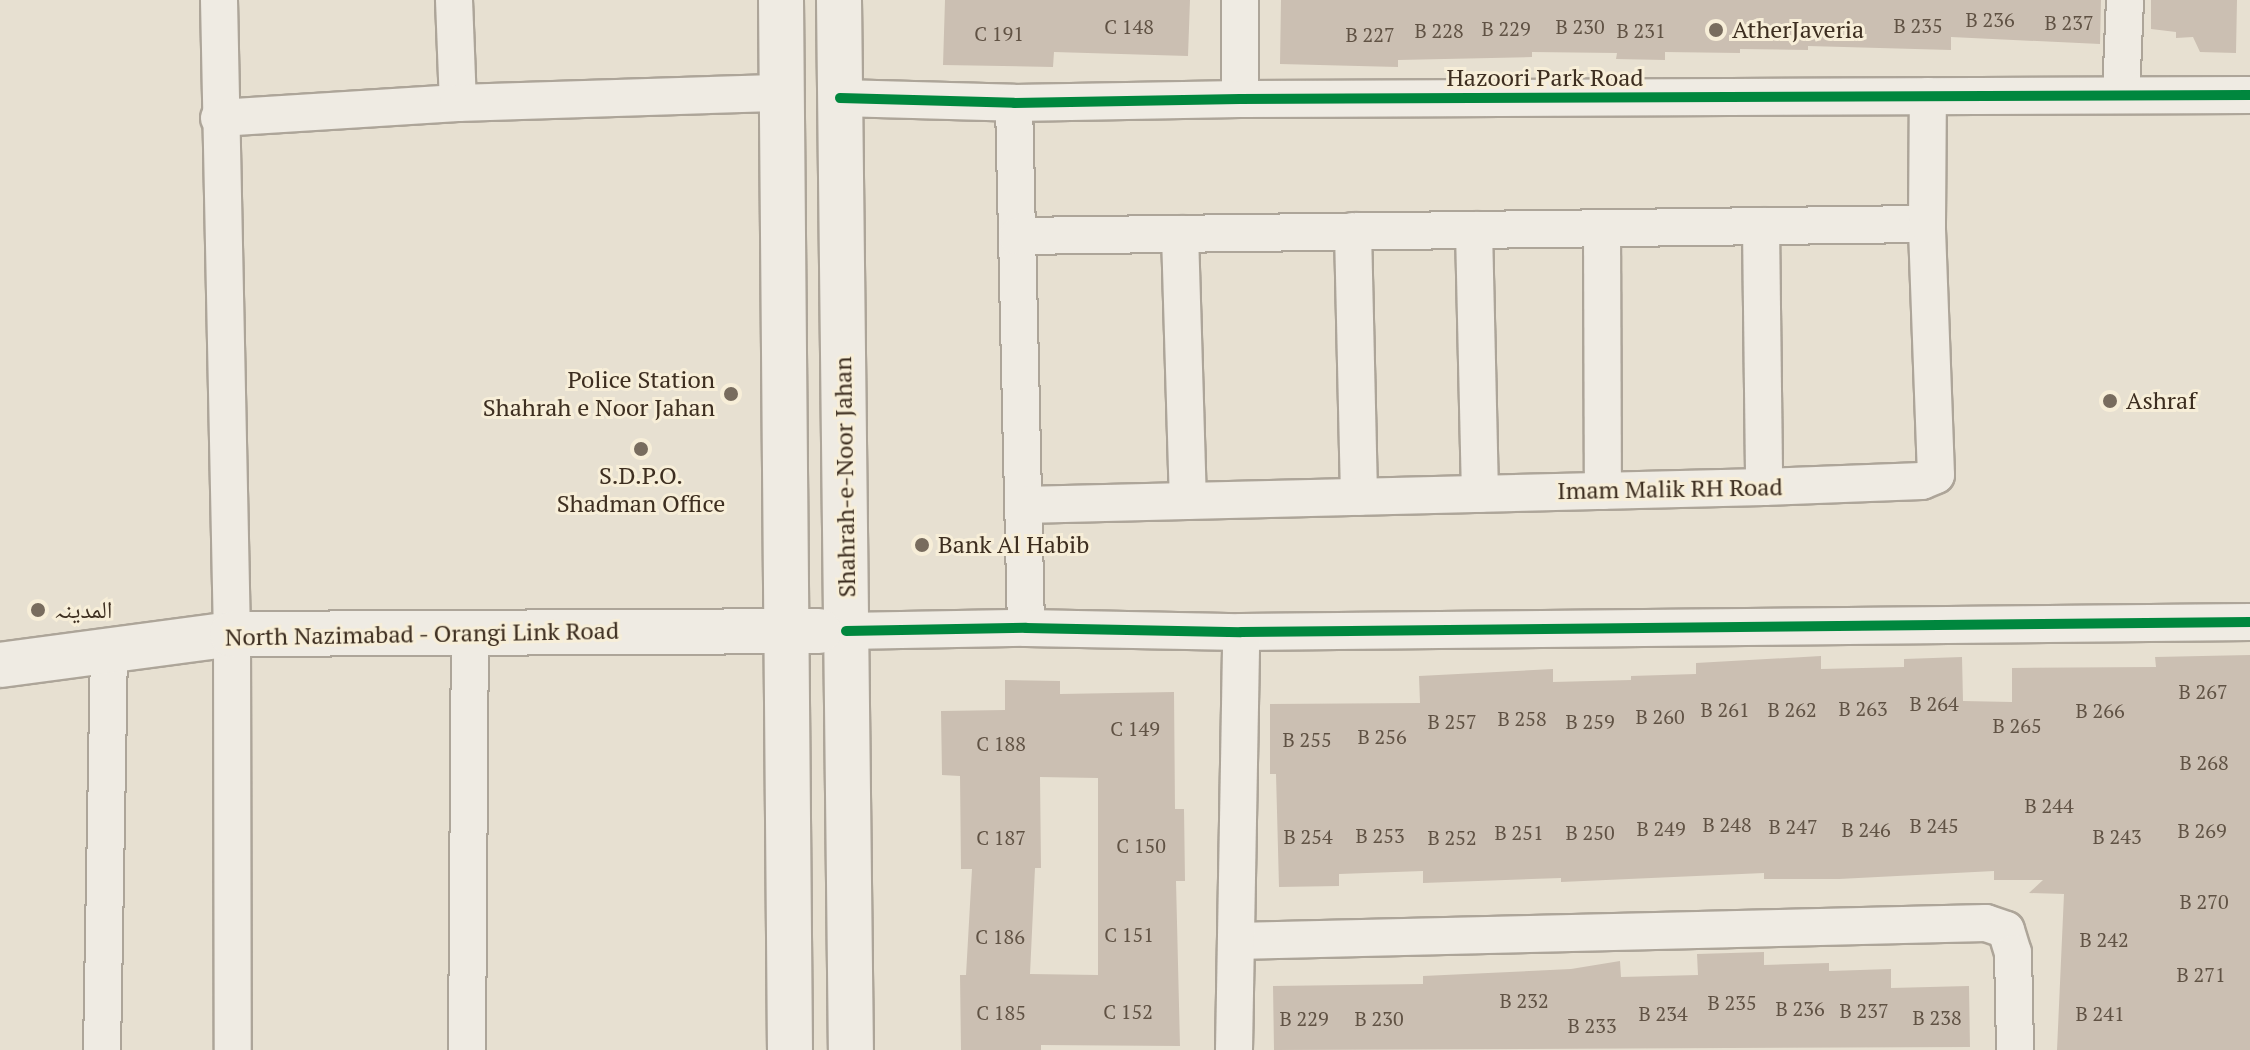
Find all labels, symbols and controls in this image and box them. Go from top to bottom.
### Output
house number: B 236 [1965,7,2015,31]
house number: B 237 [2044,10,2094,34]
house number: B 235 [1893,13,1943,37]
house number: C 148 [1104,14,1154,38]
house number: B 230 [1555,14,1605,38]
house number: B 229 [1481,16,1531,40]
place label: AtherJaveria [1732,16,1864,44]
house number: B 228 [1414,18,1464,42]
house number: B 231 [1616,18,1666,42]
house number: C 191 [974,21,1024,45]
marker: AtherJaveria [1707,21,1725,39]
house number: B 227 [1345,22,1395,46]
street label: Hazoori Park Road [1446,64,1644,92]
street label: Shahrah-e-Noor Jahan [828,356,862,598]
place label: Police Station Shahrah e Noor Jahan [483,366,715,422]
marker: Police Station Shahrah e Noor Jahan [722,385,740,403]
place label: Ashraf [2126,387,2196,415]
marker: Ashraf [2101,392,2119,410]
marker: S.D.P.O. Shadman Office [632,440,650,458]
place label: S.D.P.O. Shadman Office [557,462,725,518]
street label: Imam Malik RH Road [1557,473,1783,505]
place label: Bank Al Habib [938,531,1090,559]
marker: Bank Al Habib [913,536,931,554]
place label: المدینہ [54,596,112,624]
marker: المدینہ [29,601,47,619]
street label: North Nazimabad - Orangi Link Road [224,616,620,652]
house number: B 267 [2178,679,2228,703]
house number: B 264 [1909,691,1959,715]
house number: B 263 [1838,696,1888,720]
house number: B 261 [1700,697,1750,721]
house number: B 262 [1767,697,1817,721]
house number: B 266 [2075,698,2125,722]
house number: B 260 [1635,704,1685,728]
house number: B 258 [1497,706,1547,730]
house number: B 257 [1427,709,1477,733]
house number: B 259 [1565,709,1615,733]
house number: B 265 [1992,713,2042,737]
house number: C 149 [1110,716,1160,740]
house number: B 256 [1357,724,1407,748]
house number: B 255 [1282,727,1332,751]
house number: C 188 [976,731,1026,755]
house number: B 268 [2179,750,2229,774]
house number: B 244 [2024,793,2074,817]
house number: B 248 [1702,812,1752,836]
house number: B 245 [1909,813,1959,837]
house number: B 247 [1768,814,1818,838]
house number: B 249 [1636,816,1686,840]
house number: B 246 [1841,817,1891,841]
house number: B 269 [2177,818,2227,842]
house number: B 251 [1494,820,1544,844]
house number: B 250 [1565,820,1615,844]
house number: B 253 [1355,823,1405,847]
house number: B 254 [1283,824,1333,848]
house number: B 243 [2092,824,2142,848]
house number: C 187 [976,825,1026,849]
house number: B 252 [1427,825,1477,849]
house number: C 150 [1116,833,1166,857]
house number: B 270 [2179,889,2229,913]
house number: C 151 [1104,922,1154,946]
house number: C 186 [975,924,1025,948]
house number: B 242 [2079,927,2129,951]
house number: B 271 [2176,962,2226,986]
house number: B 232 [1499,988,1549,1012]
house number: B 235 [1707,990,1757,1014]
house number: B 236 [1775,996,1825,1020]
house number: B 237 [1839,998,1889,1022]
house number: C 152 [1103,999,1153,1023]
house number: C 185 [976,1000,1026,1024]
house number: B 234 [1638,1001,1688,1025]
house number: B 241 [2075,1001,2125,1025]
house number: B 238 [1912,1005,1962,1029]
house number: B 229 [1279,1006,1329,1030]
house number: B 230 [1354,1006,1404,1030]
house number: B 233 [1567,1013,1617,1037]

